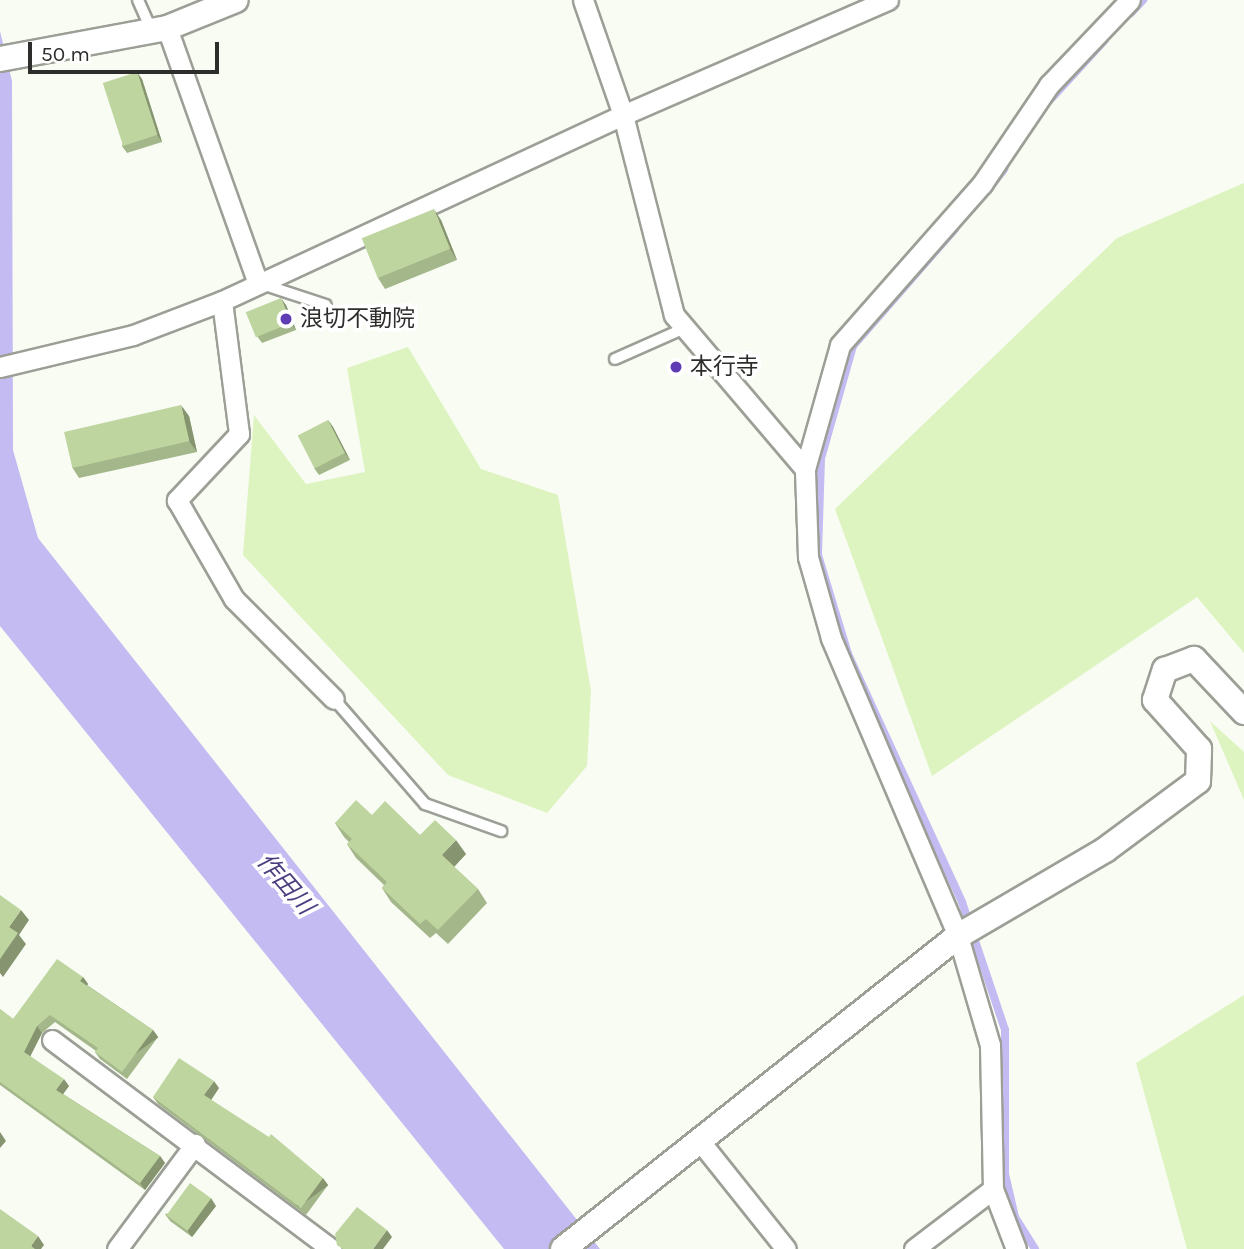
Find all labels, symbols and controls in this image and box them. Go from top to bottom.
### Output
scale bar [32,28,222,72]
text: 50 m [41,42,90,66]
place label: 浪切不動院 [300,305,415,333]
marker: 浪切不動院 [278,311,294,327]
place label: 本行寺 [690,353,759,381]
marker: 本行寺 [668,359,684,375]
water label: 作田川 [251,847,319,921]

